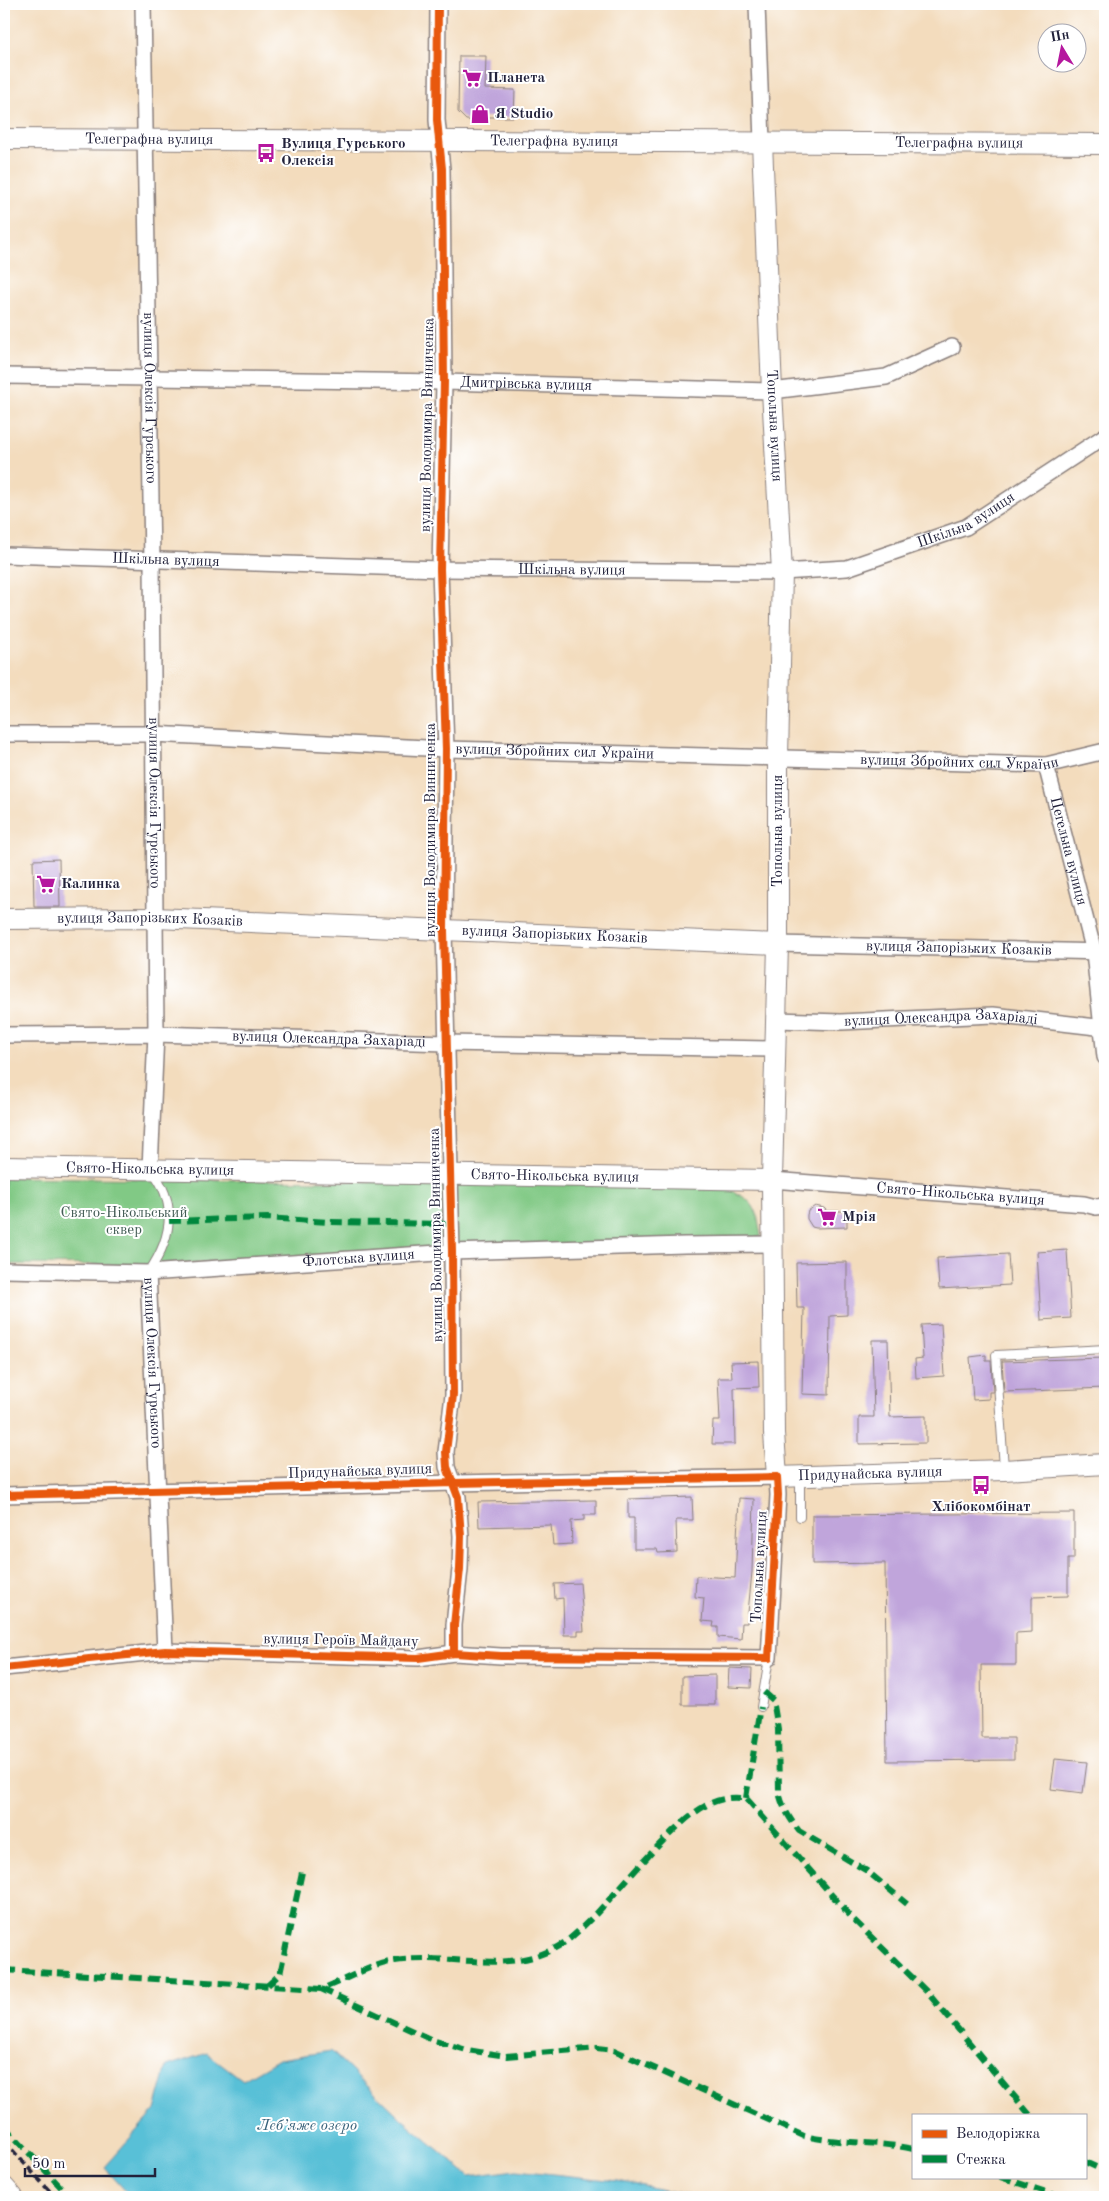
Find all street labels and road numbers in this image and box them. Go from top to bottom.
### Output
street label: Телеграфна вулиця [85,132,214,147]
street label: Телеграфна вулиця [490,134,619,149]
street label: Телеграфна вулиця [895,136,1024,151]
street label: вулиця Олексія Гурського [140,312,158,484]
street label: вулиця Володимира Винниченка [419,317,437,532]
street label: Топольна вулиця [764,369,785,483]
street label: Дмитрівська вулиця [460,375,592,394]
street label: Шкільна вулиця [915,490,1018,551]
street label: Шкільна вулиця [112,551,220,569]
street label: Шкільна вулиця [518,562,626,578]
street label: вулиця Олексія Гурського [146,717,162,889]
street label: вулиця Володимира Винниченка [424,722,439,937]
street label: вулиця Збройних сил України [455,742,654,762]
street label: вулиця Збройних сил України [860,753,1060,773]
street label: Топольна вулиця [771,775,786,887]
street label: Цегельна вулиця [1047,795,1089,907]
street label: вулиця Запорізьких Козаків [57,910,243,929]
street label: вулиця Запорізьких Козаків [461,923,648,946]
street label: вулиця Запорізьких Козаків [866,939,1052,958]
street label: вулиця Олександра Захаріаді [844,1007,1038,1029]
street label: вулиця Олександра Захаріаді [232,1029,426,1050]
street label: вулиця Володимира Винниченка [428,1127,446,1342]
street label: Свято-Нікольська вулиця [66,1161,235,1178]
street label: Свято-Нікольська вулиця [471,1167,640,1185]
street label: Свято-Нікольська вулиця [876,1181,1045,1208]
street label: Флотська вулиця [302,1247,415,1270]
street label: вулиця Олексія Гурського [141,1277,163,1449]
street label: Придунайська вулиця [288,1462,433,1482]
street label: Придунайська вулиця [798,1464,943,1484]
street label: Топольна вулиця [750,1510,770,1623]
street label: вулиця Героїв Майдану [263,1632,419,1650]

